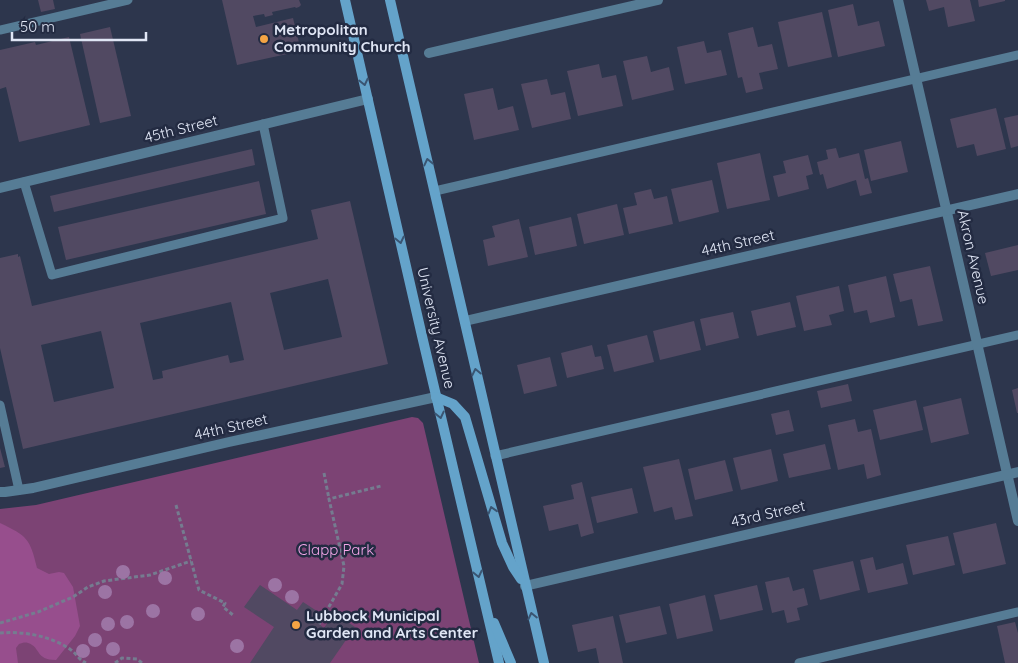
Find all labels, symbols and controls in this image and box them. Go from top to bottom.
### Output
scale bar [12,10,146,42]
text: 50 m [20,17,55,36]
place label: Metropolitan Community Church [274,20,411,56]
marker: Metropolitan Community Church [258,33,270,45]
one-way arrow [358,77,369,86]
street label: 45th Street [142,110,220,147]
one-way arrow [423,158,434,167]
street label: Akron Avenue [953,208,994,306]
street label: 44th Street [699,225,776,260]
one-way arrow [394,236,405,245]
street label: University Avenue [413,265,460,390]
one-way arrow [471,367,482,376]
street label: 44th Street [192,409,269,444]
one-way arrow [434,411,445,420]
street label: 43rd Street [729,496,807,531]
one-way arrow [488,506,498,514]
park label: Clapp Park [298,540,374,559]
one-way arrow [472,569,483,578]
place label: Lubbock Municipal Garden and Arts Center [306,606,479,642]
one-way arrow [527,611,538,620]
marker: Lubbock Municipal Garden and Arts Center [290,619,302,631]

